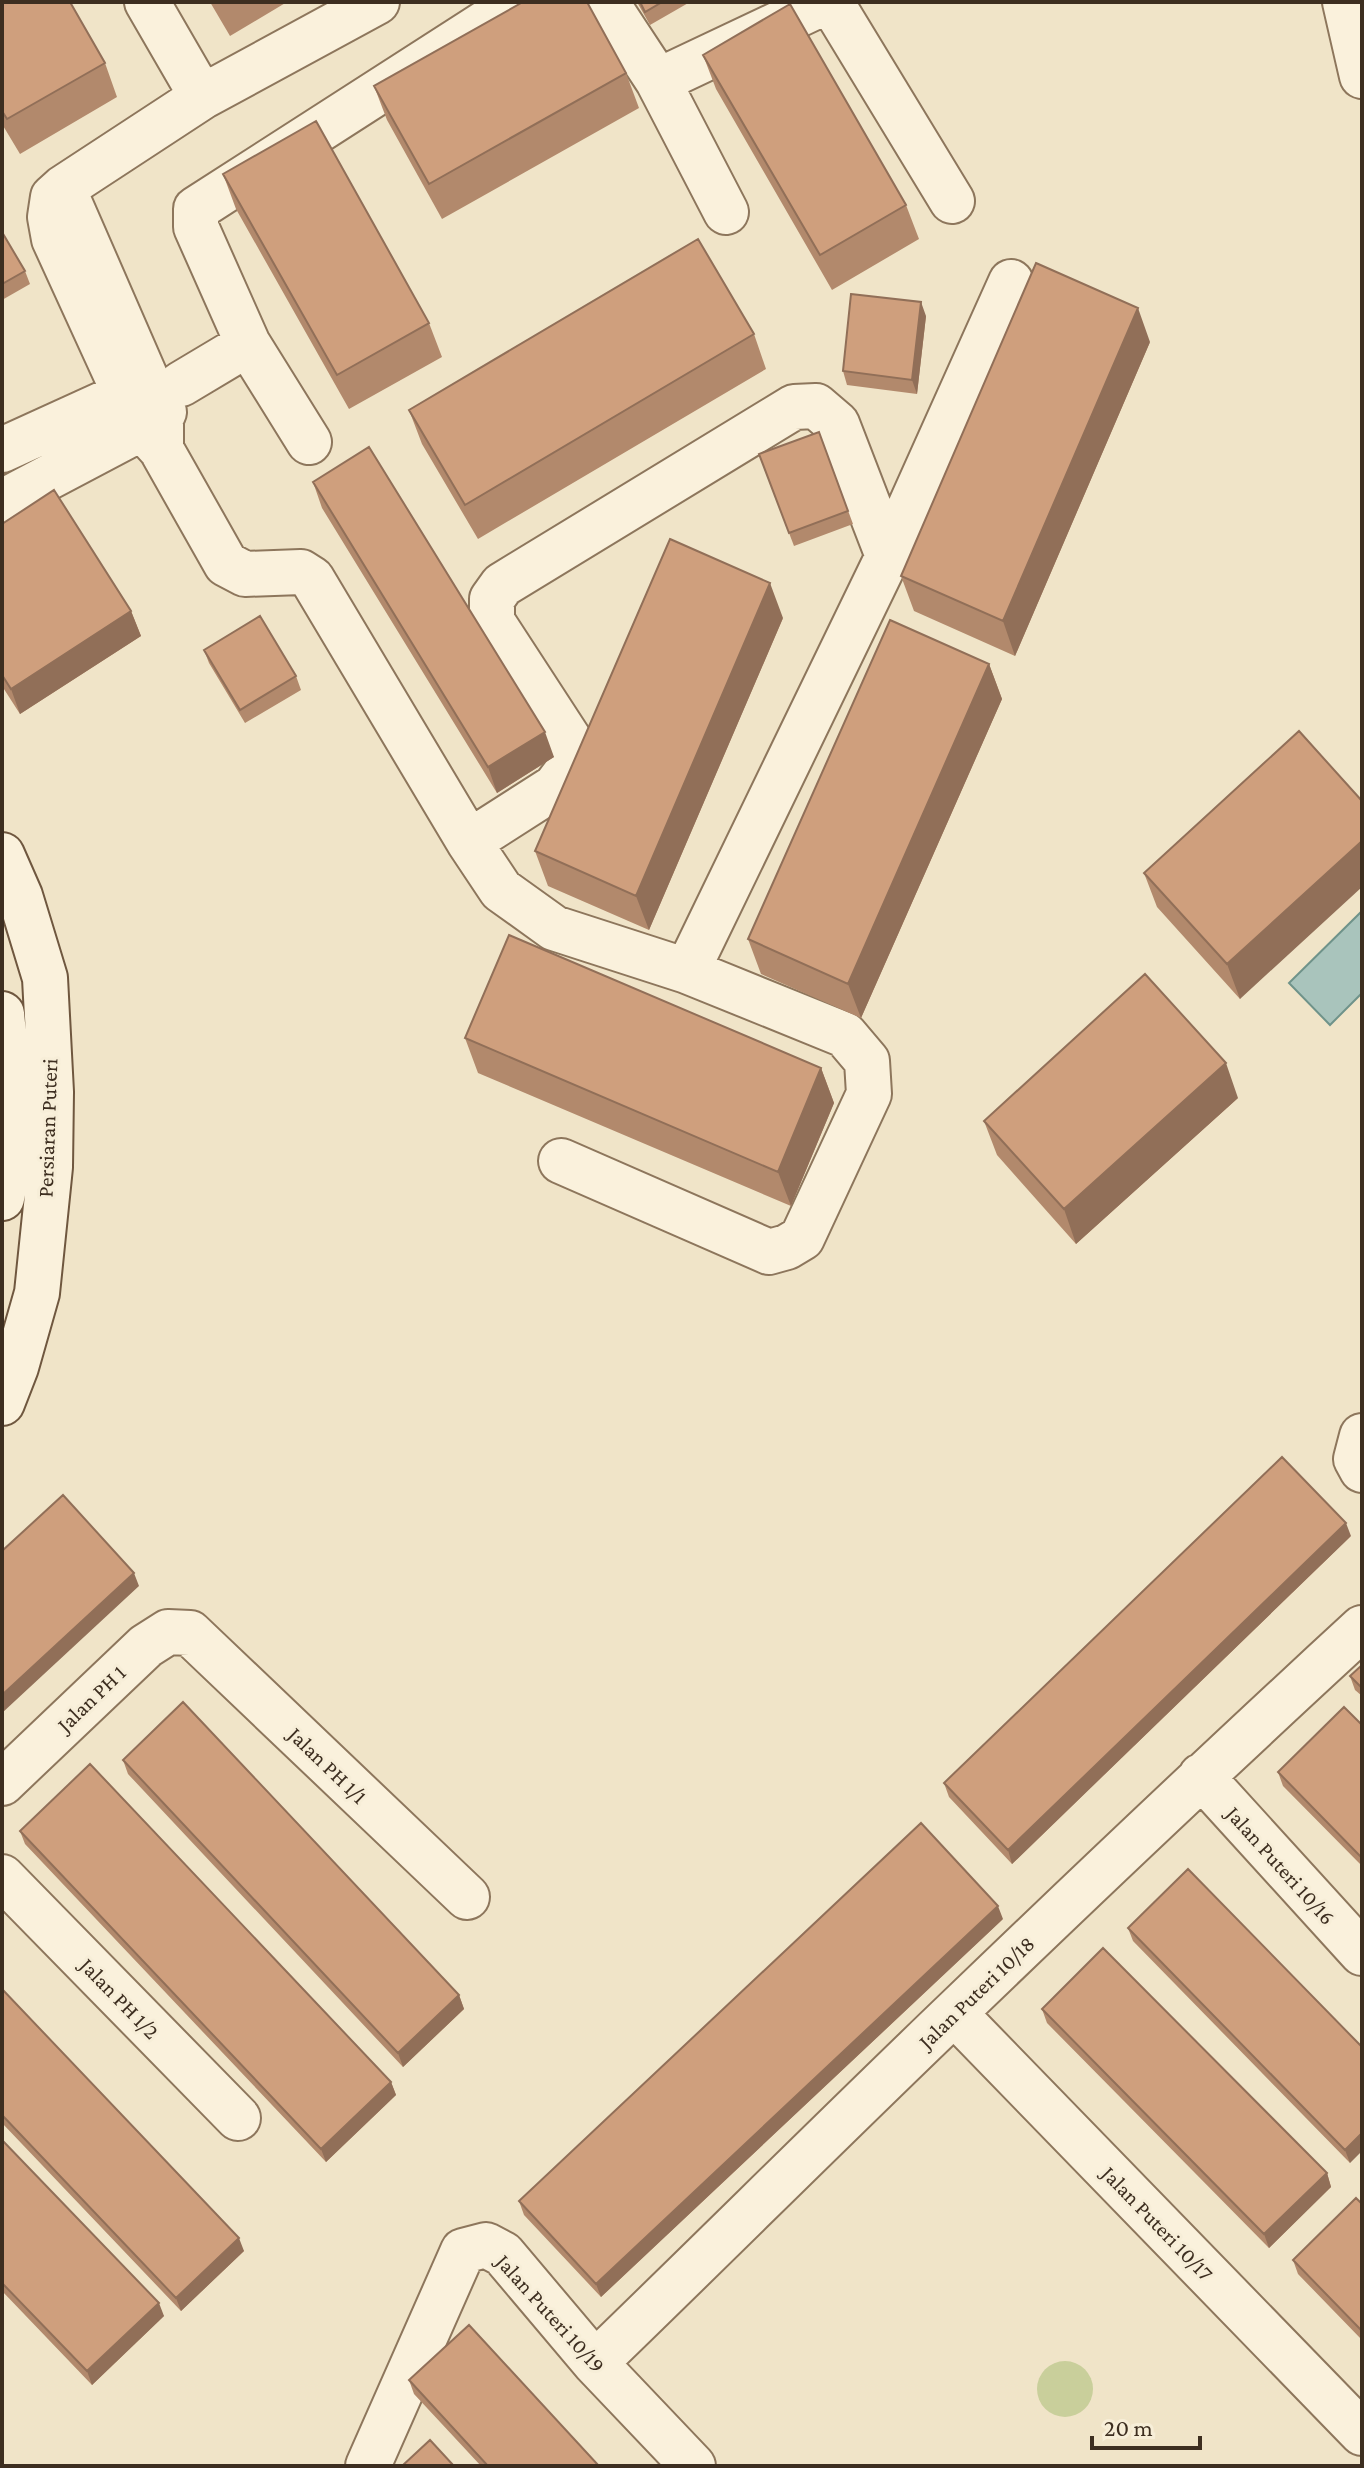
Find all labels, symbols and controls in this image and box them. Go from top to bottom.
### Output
street label: Persiaran Puteri [33,1058,62,1198]
street label: Jalan PH 1 [50,1660,131,1738]
street label: Jalan PH 1/1 [282,1720,372,1809]
street label: Jalan Puteri 10/16 [1220,1800,1340,1930]
street label: Jalan Puteri 10/18 [912,1931,1039,2055]
street label: Jalan PH 1/2 [73,1951,164,2044]
street label: Jalan Puteri 10/17 [1095,2159,1219,2286]
street label: Jalan Puteri 10/19 [490,2248,610,2378]
scale bar [1092,2400,1200,2450]
text: 20 m [1104,2414,1153,2441]

